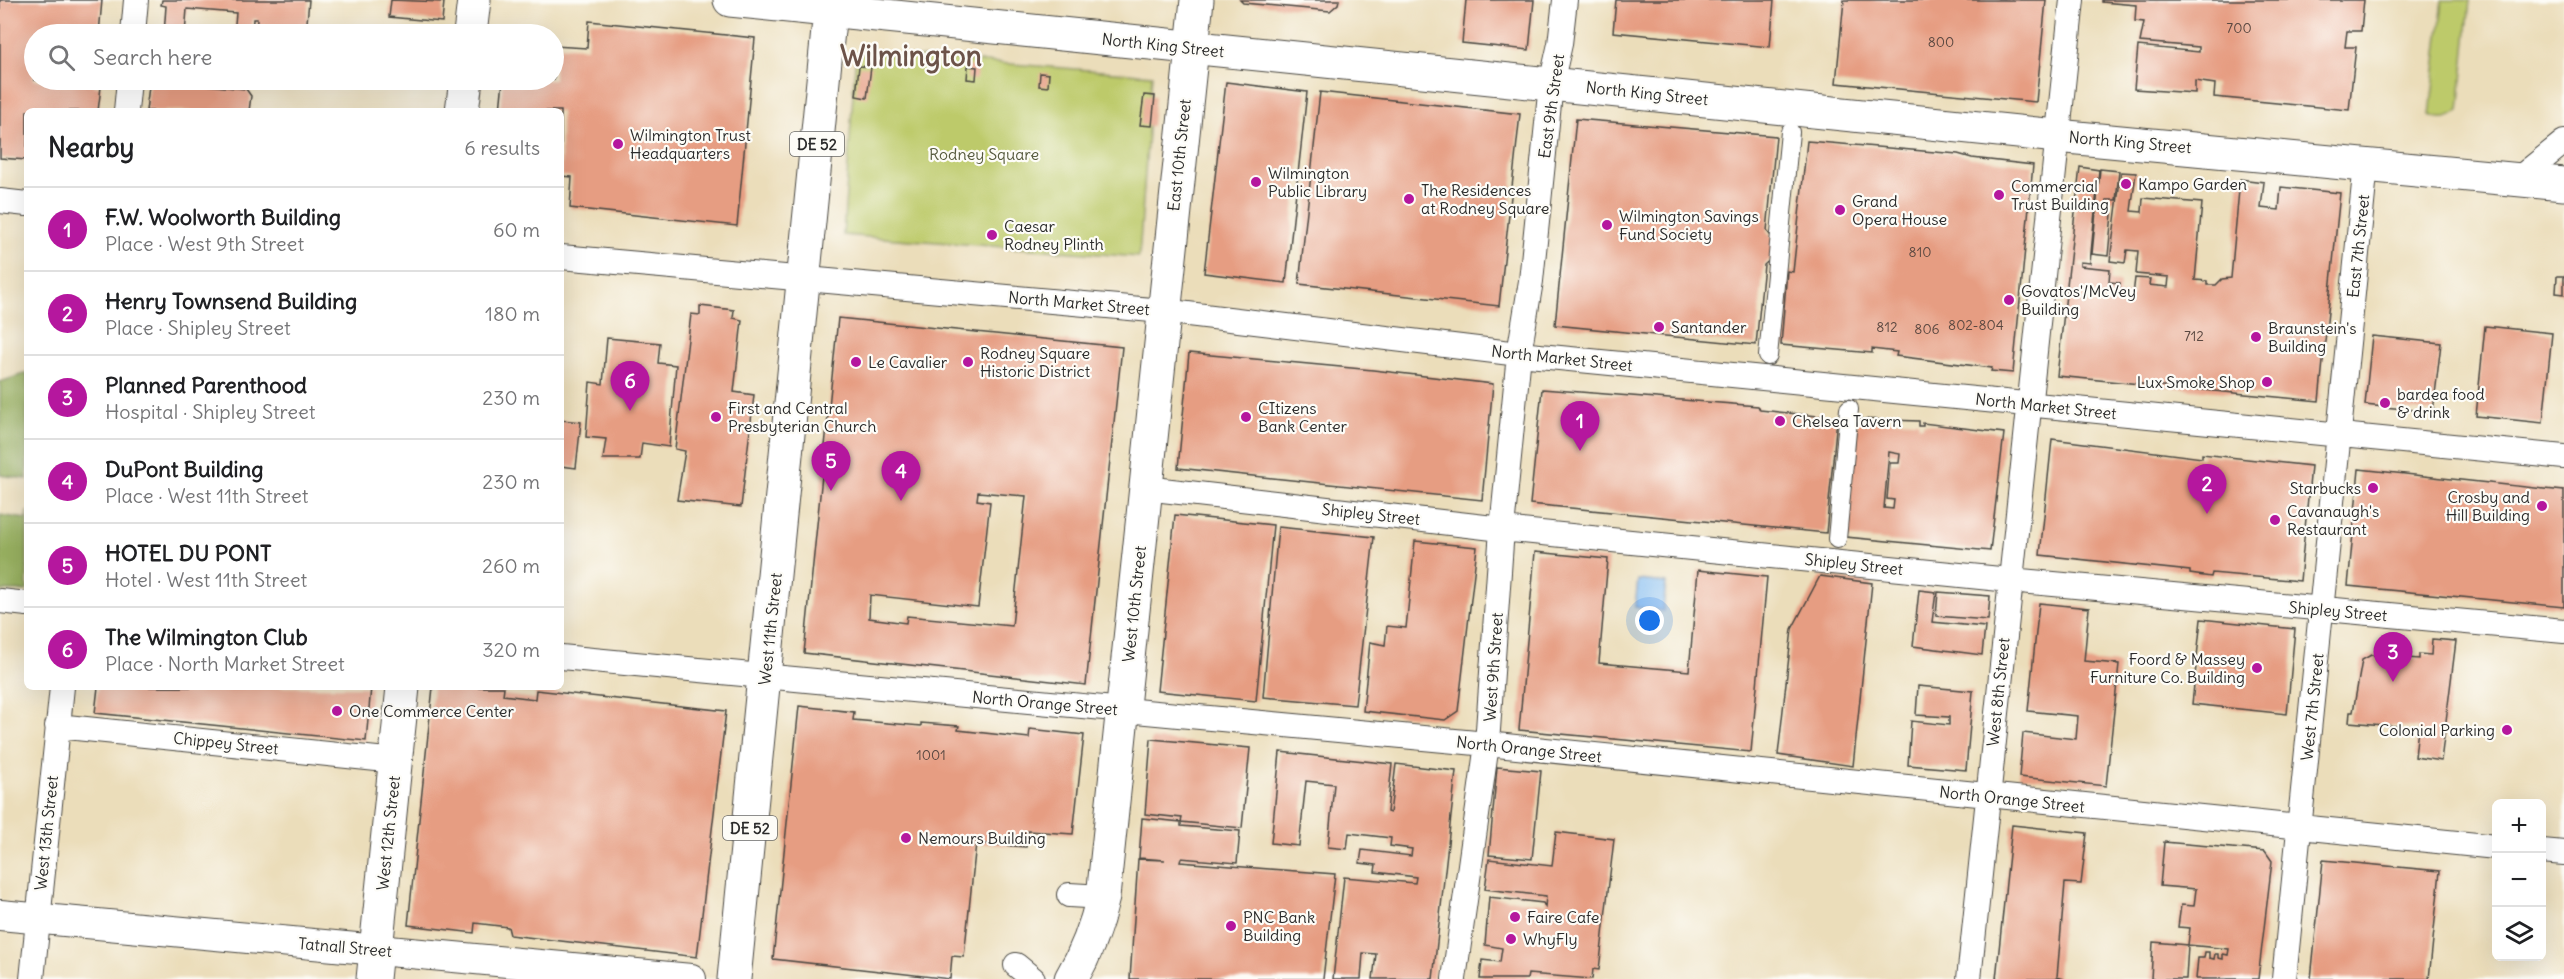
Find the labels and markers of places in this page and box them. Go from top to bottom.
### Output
place label: Wilmington Trust Headquarters [630,125,751,163]
marker: Wilmington Trust Headquarters [611,137,625,151]
place label: Wilmington Public Library [1268,163,1367,201]
place label: Kampo Garden [2138,174,2247,194]
marker: Wilmington Public Library [1249,175,1263,189]
place label: Commercial Trust Building [2011,176,2109,214]
marker: Kampo Garden [2119,177,2133,191]
place label: The Residences at Rodney Square [1421,180,1549,218]
marker: Commercial Trust Building [1992,188,2006,202]
place label: Grand Opera House [1852,191,1947,229]
marker: The Residences at Rodney Square [1402,192,1416,206]
marker: Grand Opera House [1833,203,1847,217]
place label: Wilmington Savings Fund Society [1619,206,1759,244]
place label: Caesar Rodney Plinth [1004,216,1104,254]
marker: Wilmington Savings Fund Society [1600,218,1614,232]
marker: Caesar Rodney Plinth [985,228,999,242]
place label: Govatos'/McVey Building [2021,281,2136,319]
marker: Govatos'/McVey Building [2002,293,2016,307]
place label: Santander [1671,317,1747,337]
place label: Braunstein's Building [2268,318,2357,356]
marker: Santander [1652,320,1666,334]
marker: Braunstein's Building [2249,330,2263,344]
place label: Rodney Square Historic District [980,343,1091,381]
place label: Le Cavalier [868,352,948,372]
marker: Le Cavalier [849,355,863,369]
marker: Rodney Square Historic District [961,355,975,369]
pin: 6 [610,362,650,411]
place label: Lux Smoke Shop [2137,372,2255,392]
marker: Lux Smoke Shop [2260,375,2274,389]
place label: bardea food & drink [2397,384,2485,422]
marker: bardea food & drink [2378,396,2392,410]
place label: First and Central Presbyterian Church [728,398,876,436]
place label: CItizens Bank Center [1258,398,1348,436]
pin: 1 [1560,402,1600,451]
marker: First and Central Presbyterian Church [709,410,723,424]
marker: CItizens Bank Center [1239,410,1253,424]
place label: Chelsea Tavern [1792,411,1901,431]
marker: Chelsea Tavern [1773,414,1787,428]
pin: 5 [812,442,850,491]
pin: 4 [882,452,920,501]
pin: 2 [2188,464,2226,514]
place label: Starbucks [2290,478,2361,498]
marker: Starbucks [2366,481,2380,495]
place label: Crosby and Hill Building [2446,487,2530,525]
marker: Crosby and Hill Building [2535,499,2549,513]
place label: Cavanaugh's Restaurant [2287,501,2379,539]
marker: Cavanaugh's Restaurant [2268,513,2282,527]
pin: 3 [2374,632,2412,682]
place label: Foord & Massey Furniture Co. Building [2090,649,2245,687]
marker: Foord & Massey Furniture Co. Building [2250,661,2264,675]
place label: One Commerce Center [349,701,514,721]
marker: One Commerce Center [330,704,344,718]
place label: Colonial Parking [2379,720,2495,740]
marker: Colonial Parking [2500,723,2514,737]
place label: Nemours Building [918,828,1046,848]
marker: Nemours Building [899,831,913,845]
place label: PNC Bank Building [1243,907,1315,945]
place label: Faire Cafe [1527,907,1600,927]
marker: Faire Cafe [1508,910,1522,924]
marker: PNC Bank Building [1224,919,1238,933]
place label: WhyFly [1523,929,1578,949]
marker: WhyFly [1504,932,1518,946]

